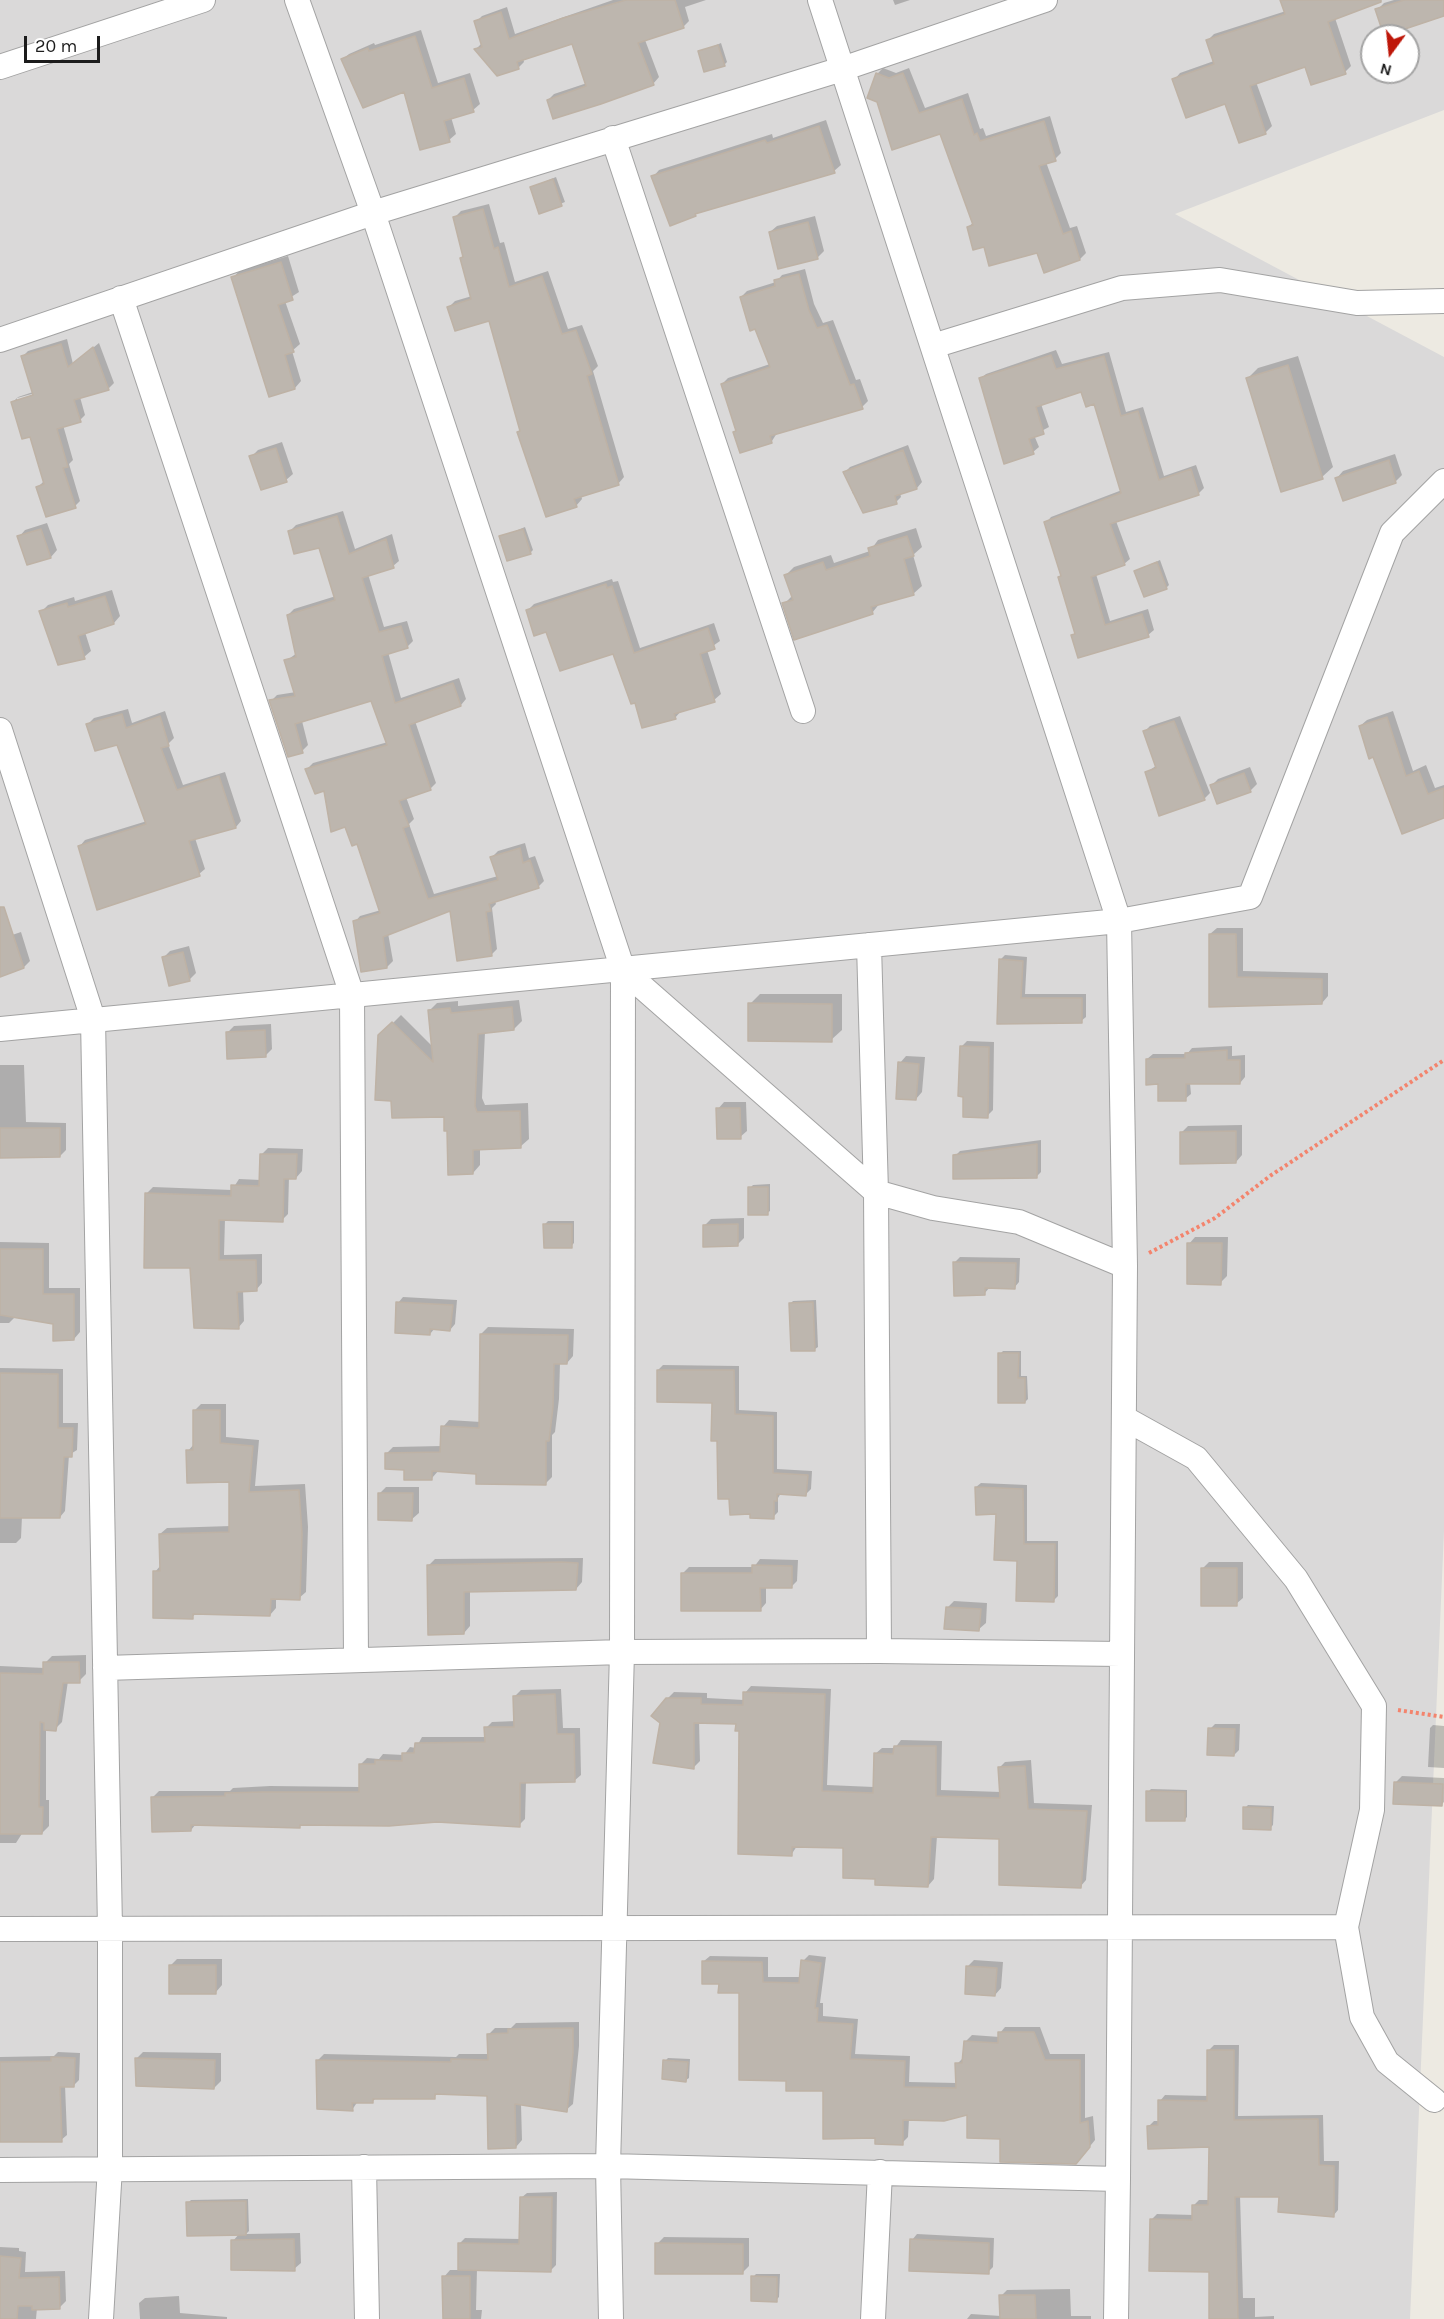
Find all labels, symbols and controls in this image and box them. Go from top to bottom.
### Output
scale bar [27,24,104,62]
north arrow [1360,24,1420,84]
text: 20 m [35,35,77,57]
text: N [1378,59,1394,81]

